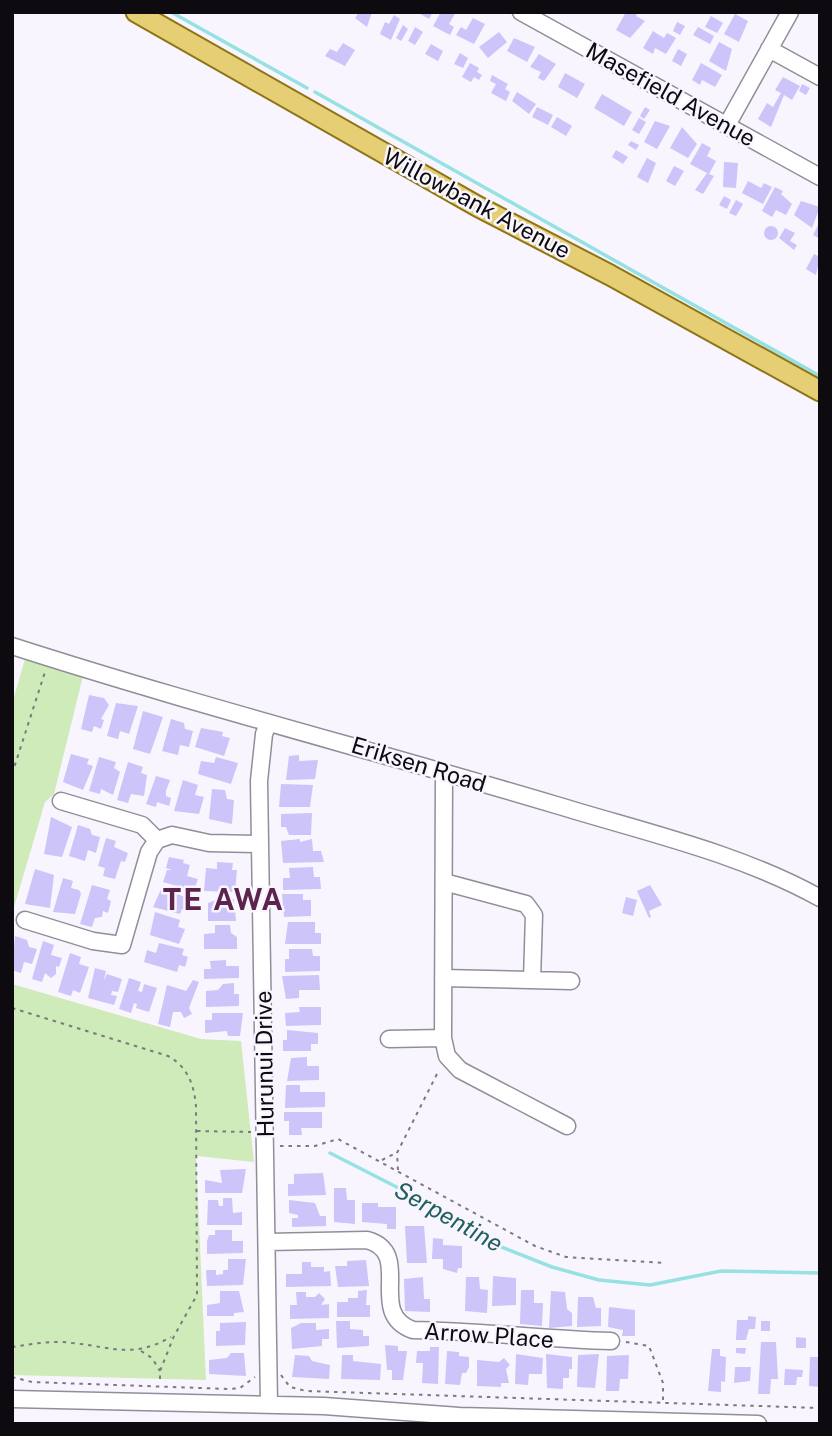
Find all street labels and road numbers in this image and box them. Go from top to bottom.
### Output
street label: Masefield Avenue [582,36,760,152]
street label: Willowbank Avenue [379,142,575,264]
street label: Eriksen Road [348,731,490,797]
street label: Hurunui Drive [249,990,279,1138]
street label: Arrow Place [423,1317,555,1353]

